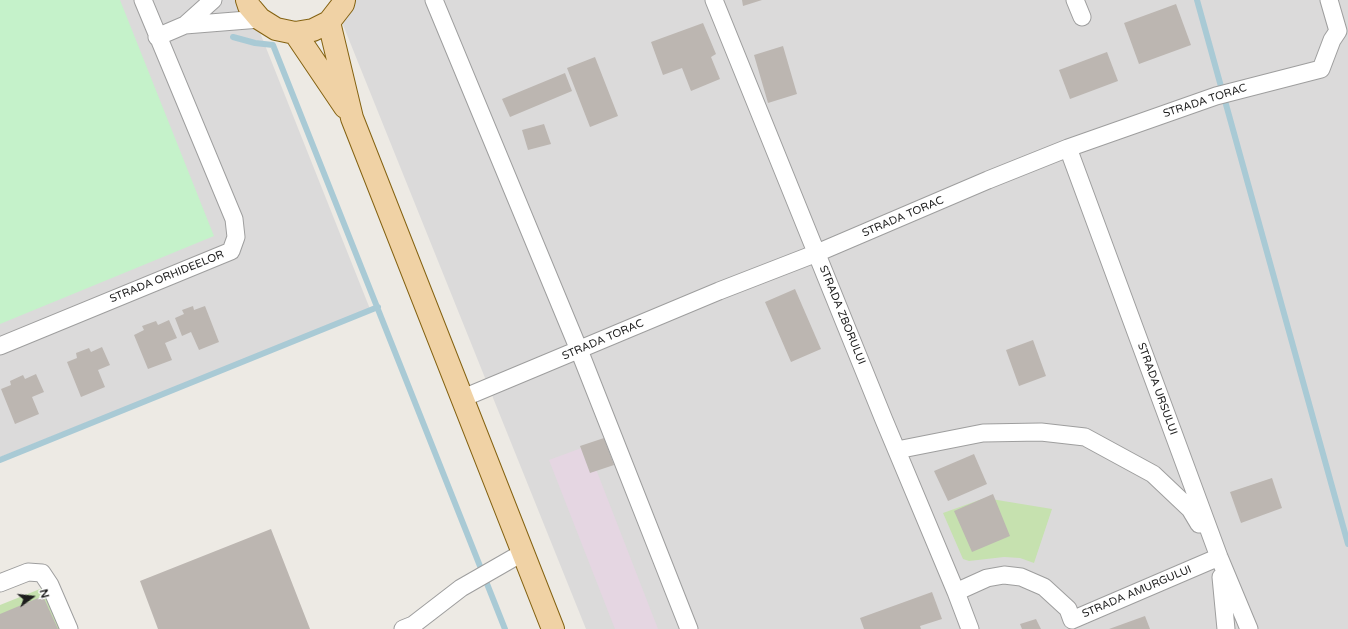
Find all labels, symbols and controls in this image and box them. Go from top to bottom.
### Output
street label: STRADA TORAC [1162,81,1248,121]
street label: STRADA TORAC [860,194,946,240]
street label: STRADA ORHIDEELOR [108,248,226,306]
street label: STRADA ZBORULUI [816,264,868,366]
street label: STRADA TORAC [560,317,646,363]
street label: STRADA URSULUI [1134,341,1180,437]
street label: STRADA AMURGULUI [1080,563,1194,621]
north arrow [12,577,52,617]
text: N [37,588,51,600]

